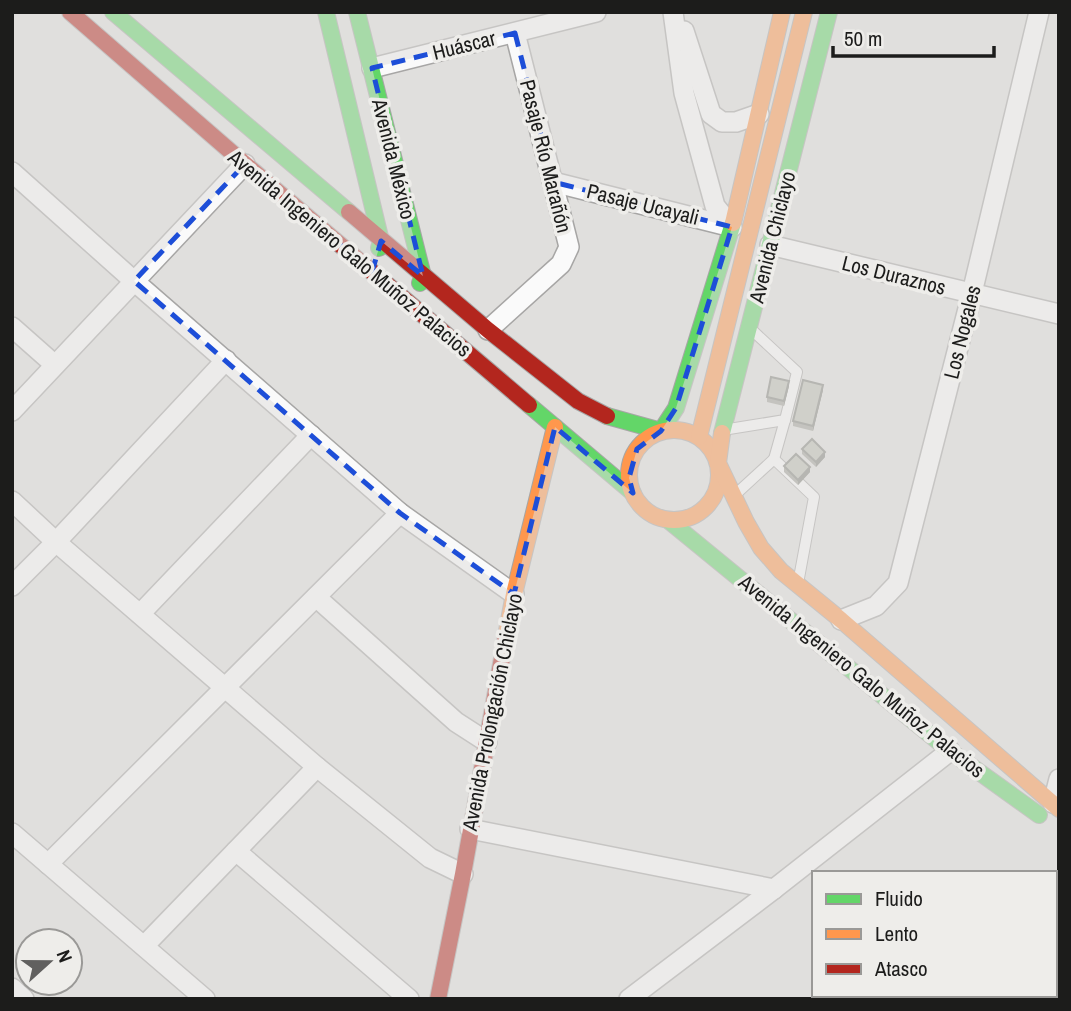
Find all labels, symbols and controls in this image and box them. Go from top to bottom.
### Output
scale bar [833,14,994,58]
street label: Huáscar [429,23,499,67]
text: 50 m [844,24,882,53]
street label: Pasaje Río Marañón [513,76,579,236]
street label: Avenida México [365,95,423,222]
street label: Avenida Ingeniero Galo Muñoz Palacios [222,142,478,363]
street label: Avenida Chiclayo [741,168,802,307]
street label: Pasaje Ucayali [584,176,702,232]
street label: Los Duraznos [839,248,949,302]
street label: Los Nogales [936,282,988,382]
street label: Avenida Ingeniero Galo Muñoz Palacios [732,567,991,784]
street label: Avenida Prolongación Chiclayo [455,591,529,834]
legend [812,871,1057,997]
text: Fluido [875,884,923,913]
text: Lento [875,919,918,948]
north arrow [14,927,84,997]
text: N [51,946,79,966]
text: Atasco [874,954,928,983]

